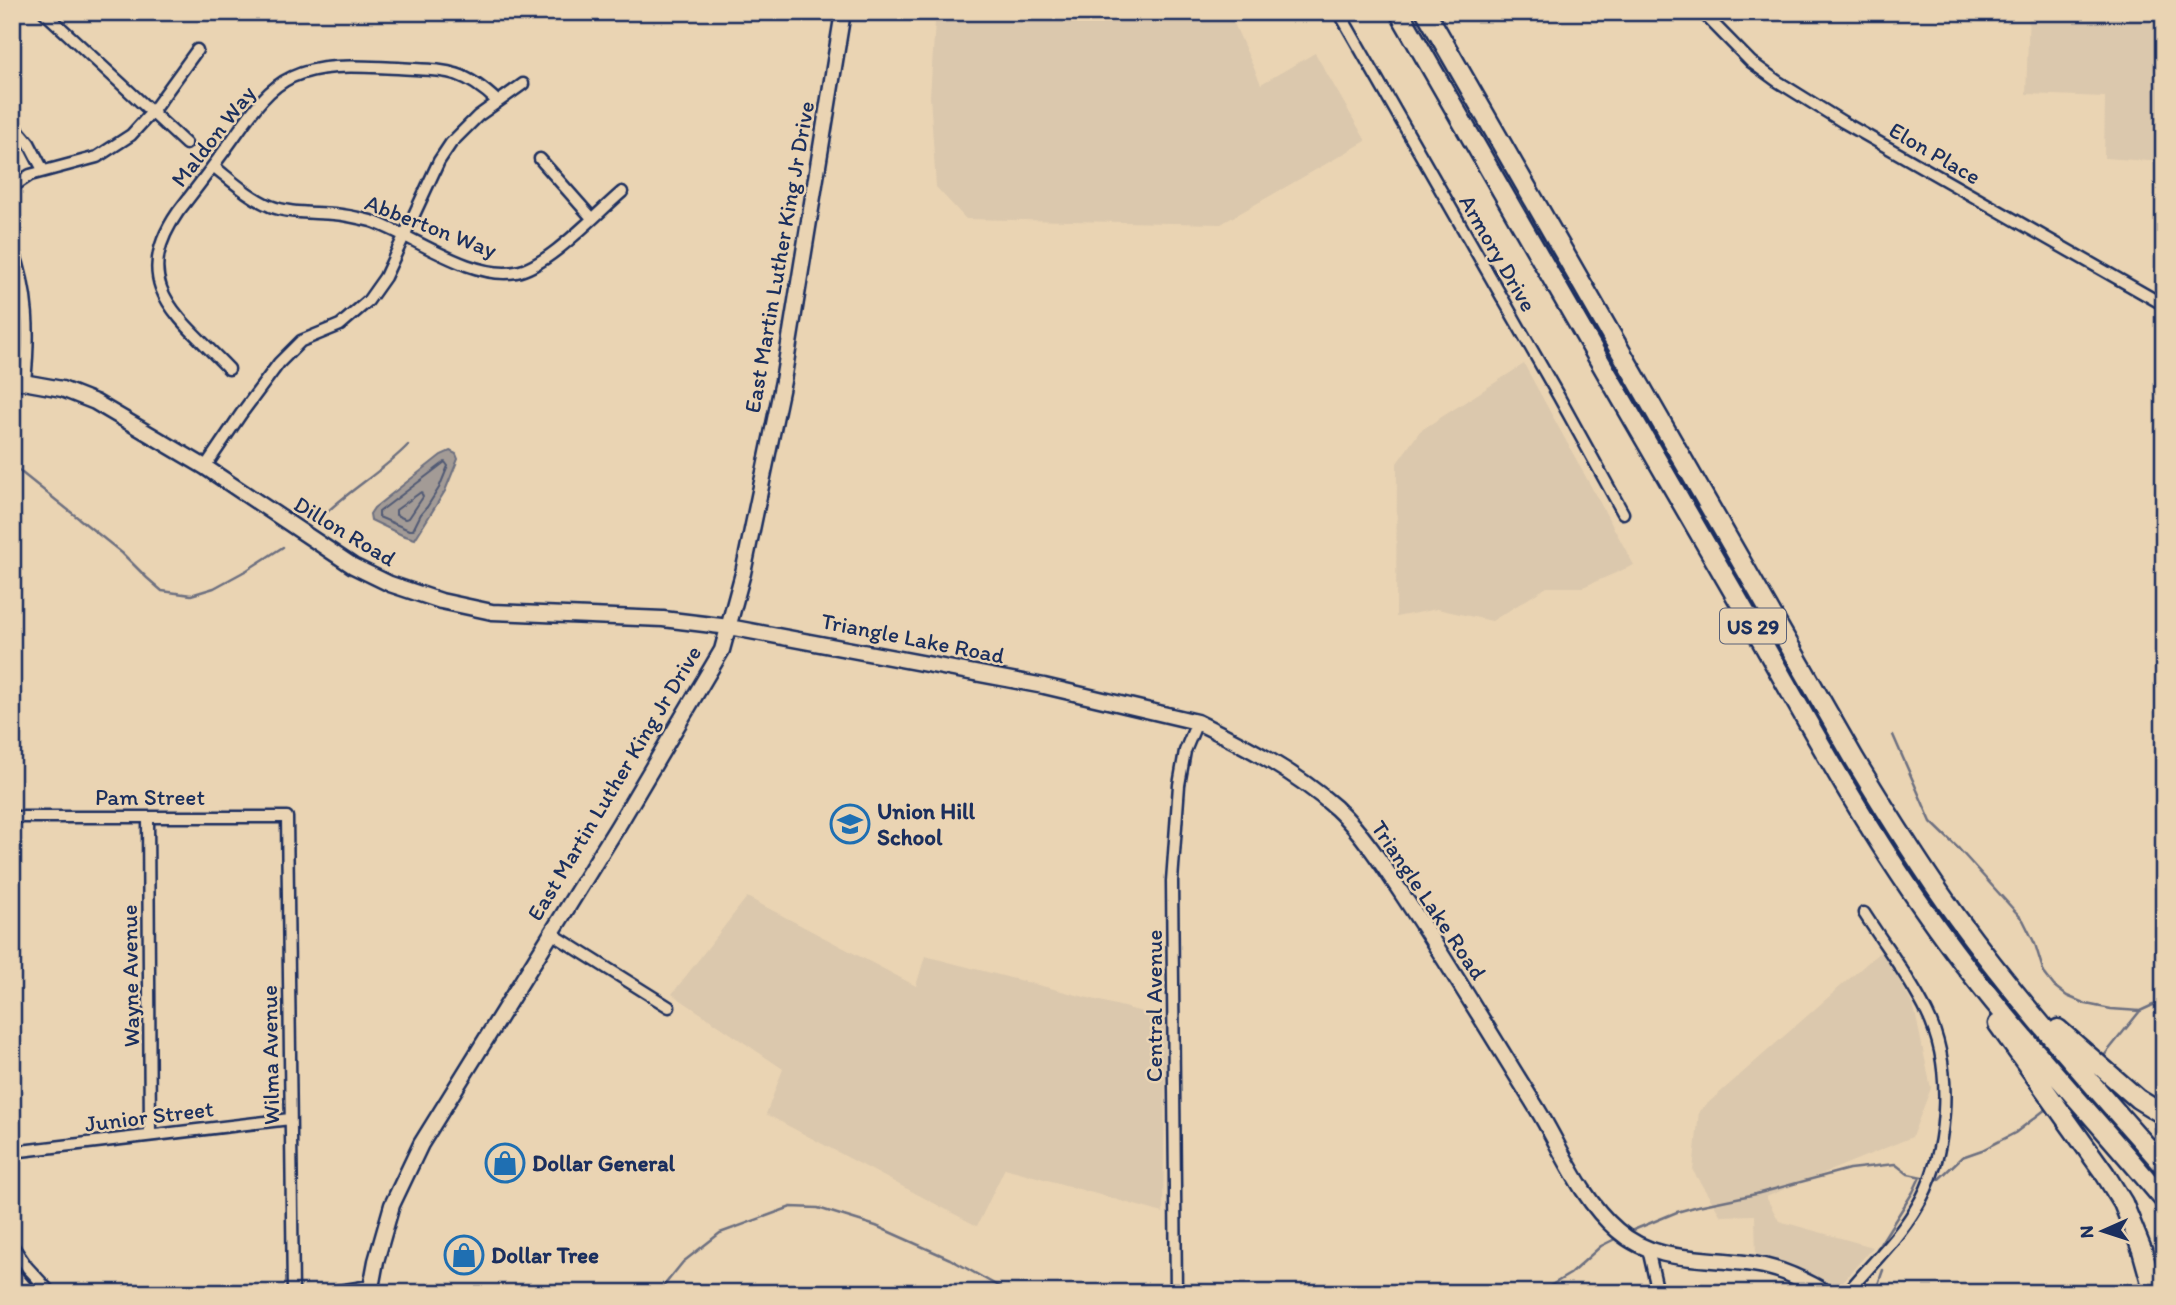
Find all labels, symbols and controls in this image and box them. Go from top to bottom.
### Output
street label: Maldon Way [165,79,261,192]
street label: East Martin Luther King Jr Drive [738,99,820,415]
street label: Elon Place [1884,116,1986,190]
street label: Abberton Way [361,188,501,264]
street label: Armory Drive [1453,189,1543,317]
street label: Dillon Road [289,490,401,573]
street label: Triangle Lake Road [819,606,1008,670]
road number: US 29 [1720,608,1786,644]
street label: East Martin Luther King Jr Drive [521,640,707,926]
street label: Pam Street [95,783,205,811]
place label: Union Hill School [877,797,976,851]
school or university icon: Union Hill School [829,803,871,845]
street label: Triangle Lake Road [1365,815,1493,985]
street label: Wayne Avenue [115,904,145,1048]
street label: Central Avenue [1140,930,1168,1082]
street label: Wilma Avenue [255,985,285,1125]
street label: Junior Street [83,1094,215,1138]
shop icon: Dollar General [484,1142,526,1184]
place label: Dollar General [532,1149,676,1177]
north arrow [2068,1196,2138,1266]
text: N [2075,1225,2098,1239]
shop icon: Dollar Tree [443,1234,485,1276]
place label: Dollar Tree [491,1241,599,1269]

